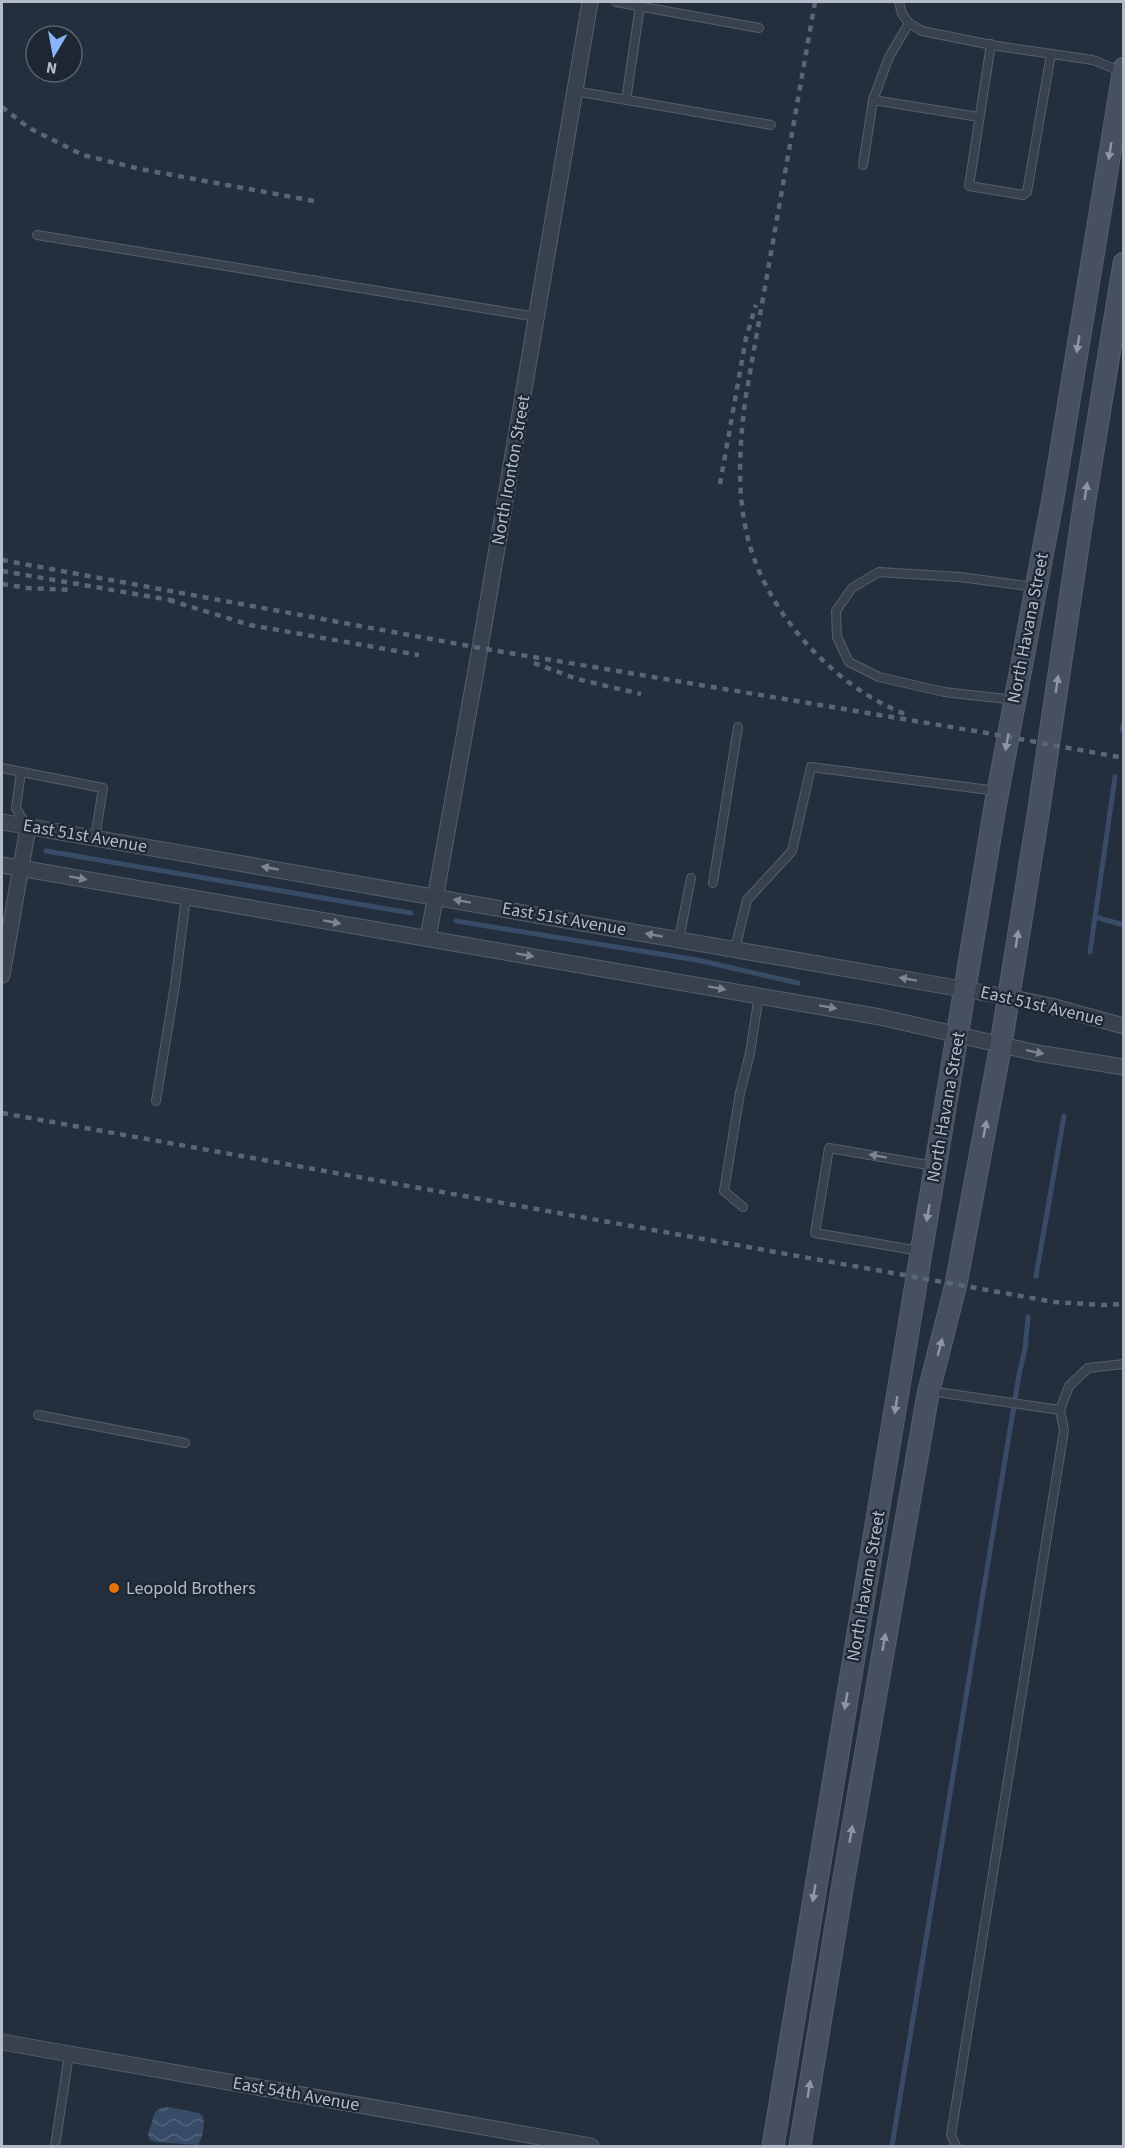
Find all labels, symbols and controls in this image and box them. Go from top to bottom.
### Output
north arrow [24,24,84,84]
text: N [44,56,59,80]
one-way arrow [1105,142,1114,161]
one-way arrow [1074,334,1083,353]
street label: North Ironton Street [486,393,536,547]
one-way arrow [1082,482,1091,501]
street label: North Havana Street [1001,551,1055,705]
one-way arrow [1053,675,1062,694]
one-way arrow [1002,733,1011,752]
street label: East 51st Avenue [21,813,149,859]
one-way arrow [260,864,279,873]
one-way arrow [69,874,88,883]
street label: East 51st Avenue [500,896,628,942]
one-way arrow [453,897,472,906]
one-way arrow [323,918,342,927]
one-way arrow [1013,929,1022,948]
one-way arrow [645,930,664,939]
one-way arrow [515,951,534,960]
one-way arrow [899,974,918,983]
street label: East 51st Avenue [978,980,1106,1032]
one-way arrow [707,984,726,993]
one-way arrow [819,1003,838,1012]
street label: North Havana Street [920,1030,972,1184]
one-way arrow [1026,1048,1045,1057]
one-way arrow [981,1119,990,1138]
one-way arrow [868,1152,887,1161]
one-way arrow [923,1203,932,1222]
one-way arrow [935,1338,945,1356]
one-way arrow [892,1396,901,1415]
street label: North Havana Street [840,1509,892,1663]
place label: Leopold Brothers [126,1576,256,1601]
marker: Leopold Brothers [107,1581,121,1595]
one-way arrow [880,1632,889,1651]
one-way arrow [842,1692,851,1711]
one-way arrow [847,1824,856,1843]
one-way arrow [809,1884,818,1903]
street label: East 54th Avenue [231,2071,361,2117]
one-way arrow [805,2079,814,2098]

